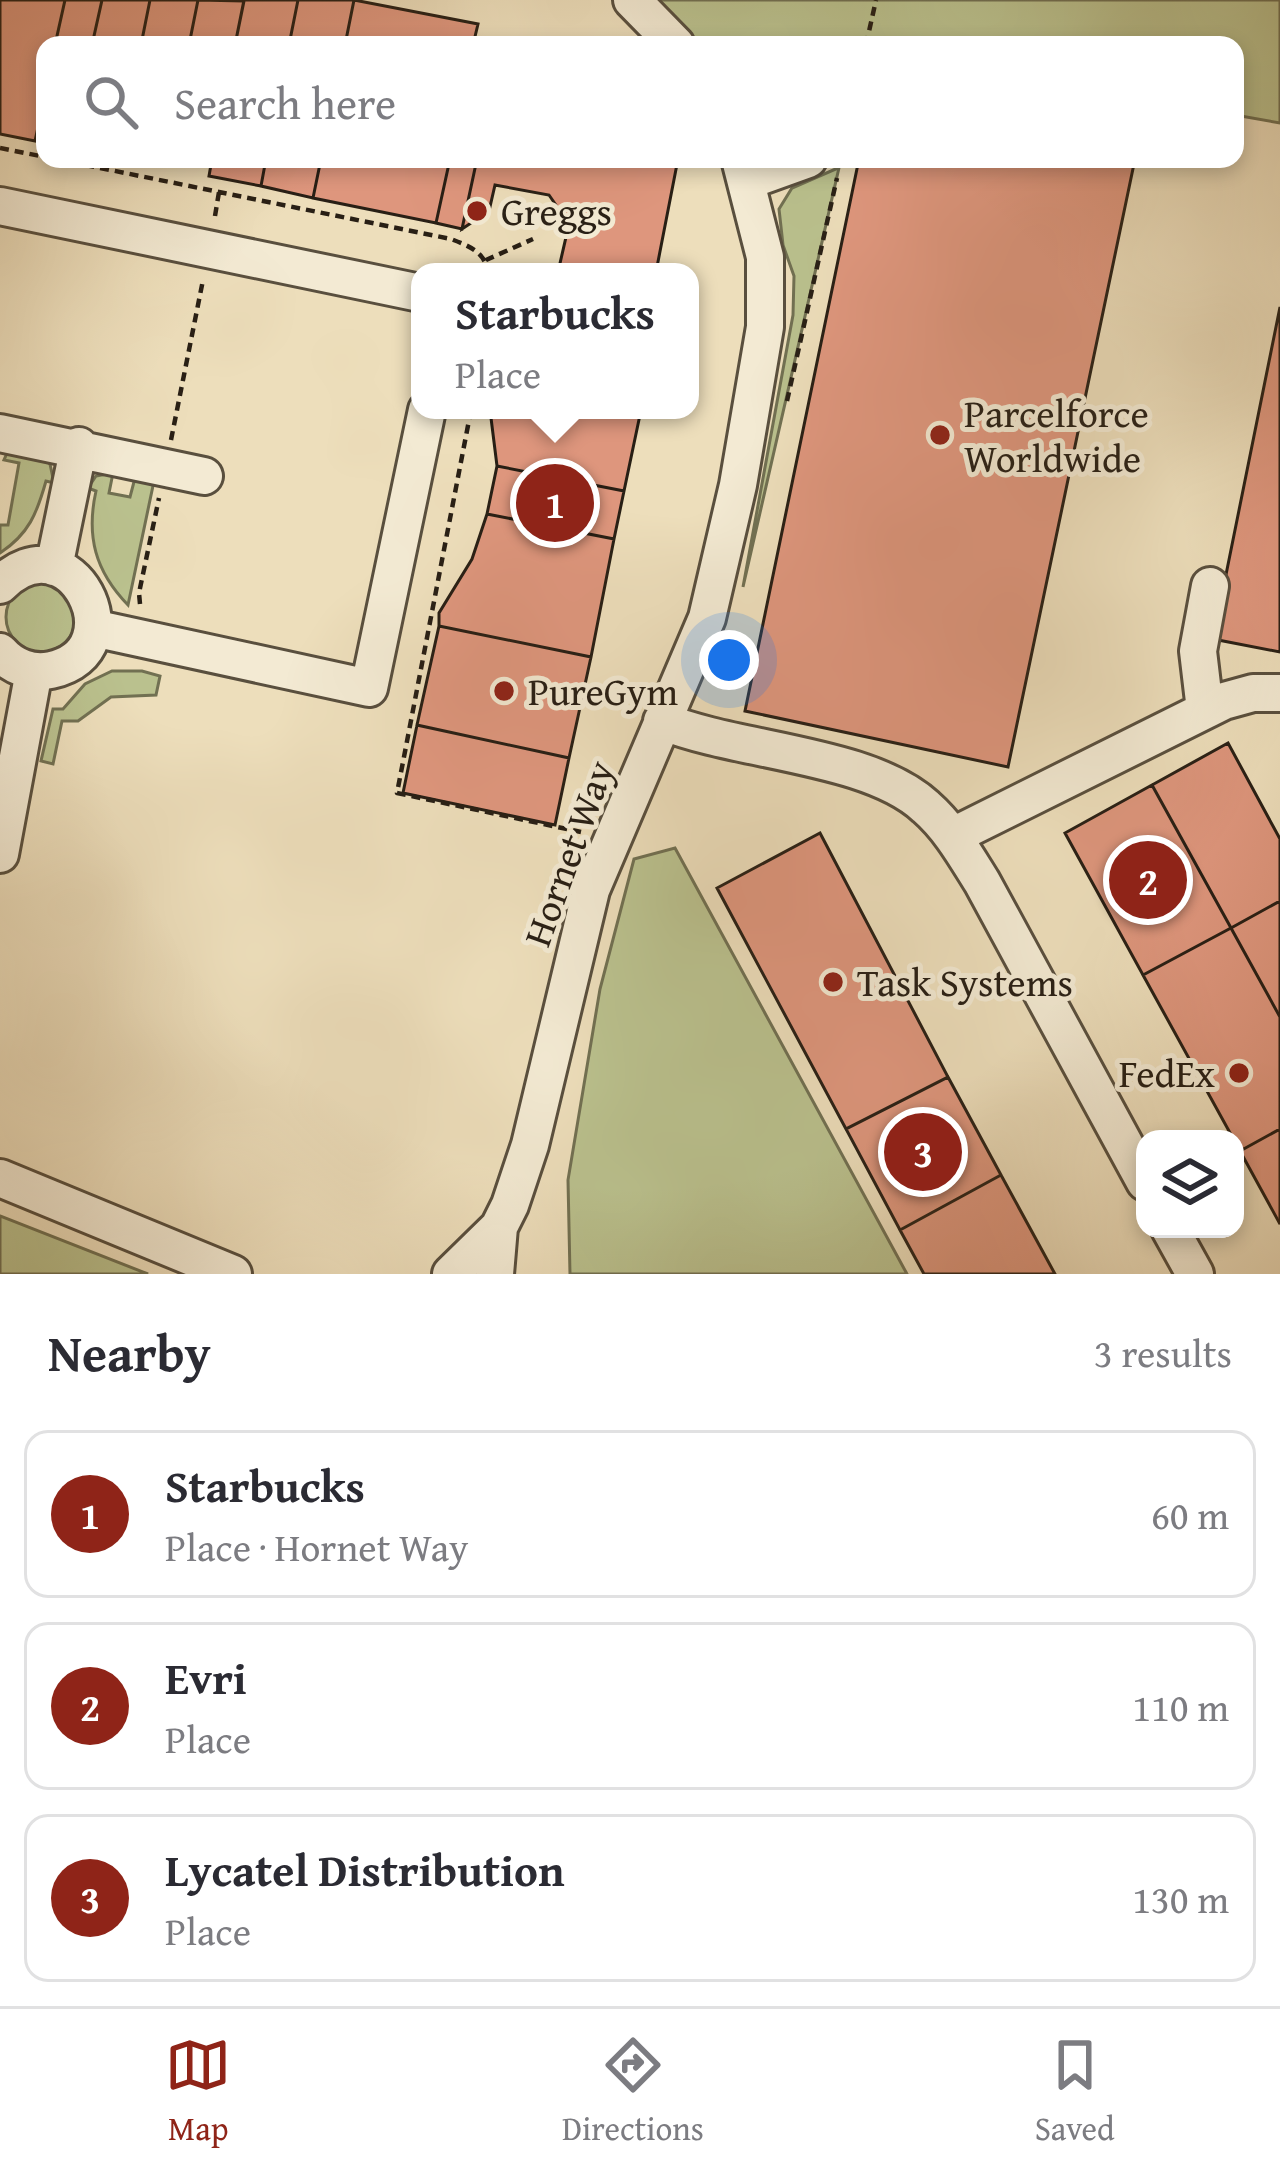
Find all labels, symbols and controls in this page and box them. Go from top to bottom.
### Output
search box [36,36,1244,168]
icon: search [78,69,144,135]
text: Search here [174,70,396,135]
place label: Greggs [501,182,612,239]
marker: Greggs [464,198,490,224]
popup [411,263,699,419]
text: Starbucks [455,280,655,345]
text: Place [455,345,541,402]
place label: Parcelforce Worldwide [964,384,1149,486]
marker: Parcelforce Worldwide [927,422,953,448]
pin: 1 [516,458,594,548]
your location [699,630,759,690]
place label: PureGym [528,662,678,719]
marker: PureGym [491,678,517,704]
street label: Hornet Way [508,751,628,954]
pin: 2 [1109,835,1187,925]
place label: Task Systems [857,953,1073,1010]
marker: Task Systems [820,969,846,995]
place label: FedEx [1119,1044,1215,1101]
marker: FedEx [1226,1060,1252,1086]
pin: 3 [884,1107,962,1197]
map controls [1136,1130,1244,1238]
button: layers [1136,1130,1244,1238]
text: Nearby [48,1315,211,1390]
text: 3 results [1094,1324,1232,1381]
text: Starbucks [165,1453,365,1518]
text: 1 [80,1486,100,1543]
text: 60 m [1151,1486,1229,1543]
text: Place · Hornet Way [165,1518,469,1575]
text: Evri [165,1645,247,1710]
text: 2 [80,1678,100,1735]
text: 110 m [1132,1678,1229,1735]
text: Place [165,1710,251,1767]
text: Lycatel Distribution [165,1837,565,1902]
text: 3 [80,1870,100,1927]
text: 130 m [1132,1870,1229,1927]
text: Place [165,1902,251,1959]
tab: Map [165,2032,231,2152]
tab: Directions [562,2032,704,2152]
tab: Saved [1035,2032,1115,2152]

